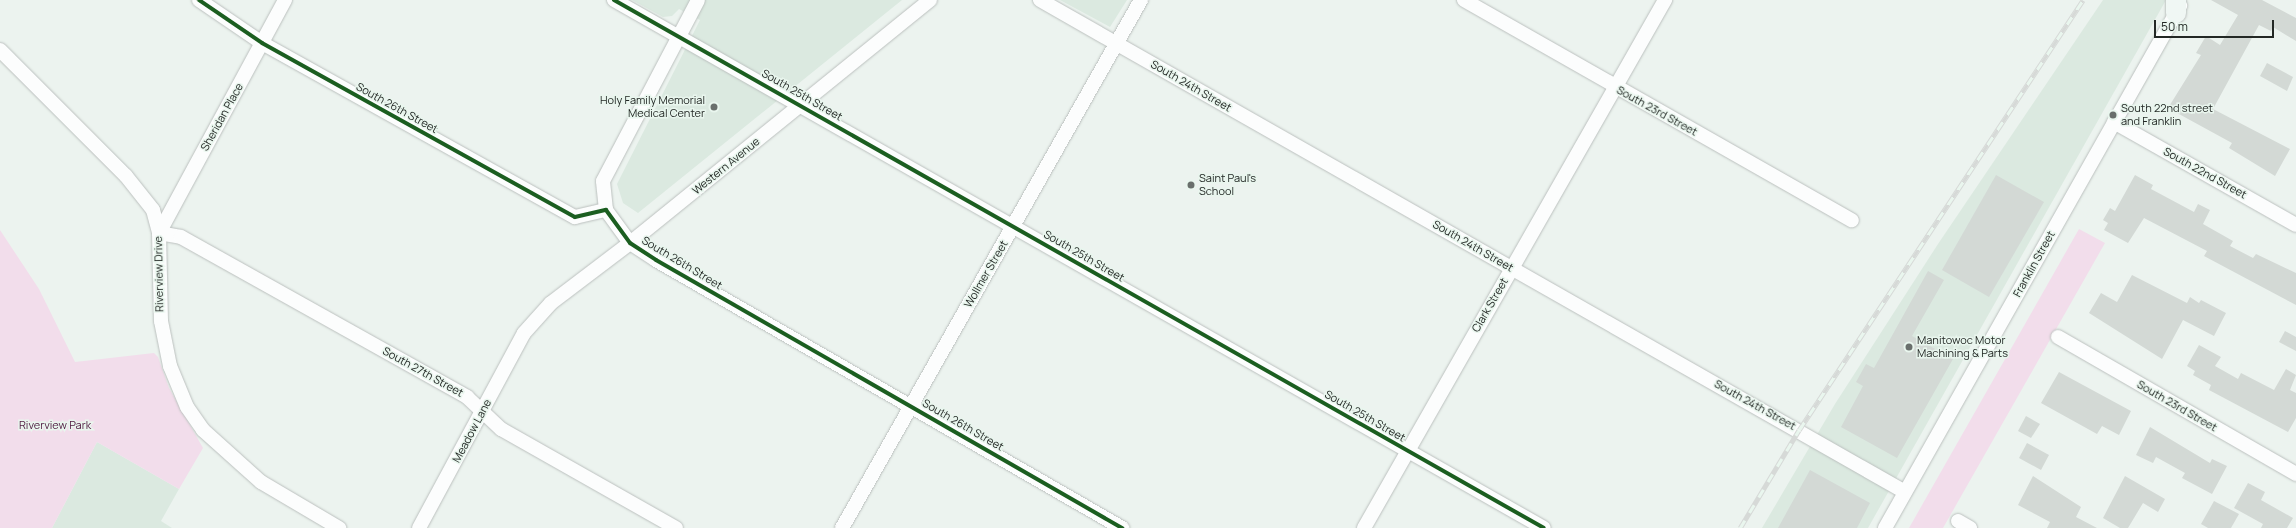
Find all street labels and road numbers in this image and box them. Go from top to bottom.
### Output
street label: South 24th Street [1148,58,1234,114]
street label: South 25th Street [759,67,845,123]
street label: South 26th Street [354,80,440,136]
street label: Sheridan Place [198,81,246,153]
street label: South 23rd Street [1614,83,1700,139]
street label: Western Avenue [690,135,762,197]
street label: South 22nd Street [2161,145,2249,201]
street label: South 24th Street [1430,218,1516,274]
street label: South 25th Street [1041,228,1127,284]
street label: Franklin Street [2010,229,2058,299]
street label: South 26th Street [639,234,725,292]
street label: Riverview Drive [152,236,166,312]
street label: Wollmer Street [961,238,1011,310]
street label: Clark Street [1469,276,1511,334]
street label: South 27th Street [380,344,466,400]
street label: South 24th Street [1712,377,1798,433]
street label: South 23rd Street [2135,378,2219,434]
street label: South 25th Street [1322,388,1408,444]
street label: South 26th Street [920,396,1006,454]
street label: Meadow Lane [450,397,494,465]

